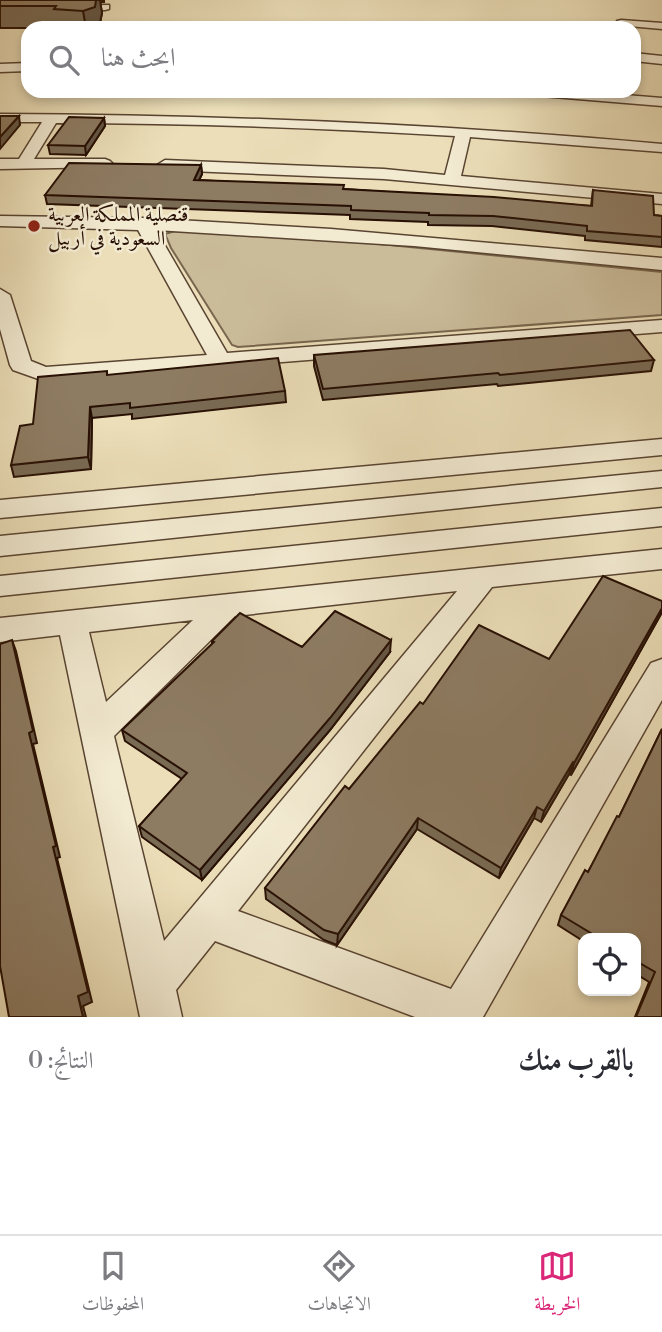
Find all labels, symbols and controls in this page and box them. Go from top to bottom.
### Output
search box [21,21,641,98]
icon: search [45,41,83,79]
text: ابحث هنا [101,42,176,74]
place label: قنصلية المملكة العربية السعودية في أربيل [48,202,188,255]
marker: قنصلية المملكة العربية السعودية في أربيل [26,218,42,234]
map controls [578,933,641,996]
button: locate [578,933,641,996]
text: بالقرب منك [518,1042,634,1080]
text: النتائج: 0 [28,1047,94,1075]
tab: المحفوظات [82,1247,144,1322]
tab: الاتجاهات [307,1247,371,1322]
tab: الخريطة [534,1247,580,1322]

